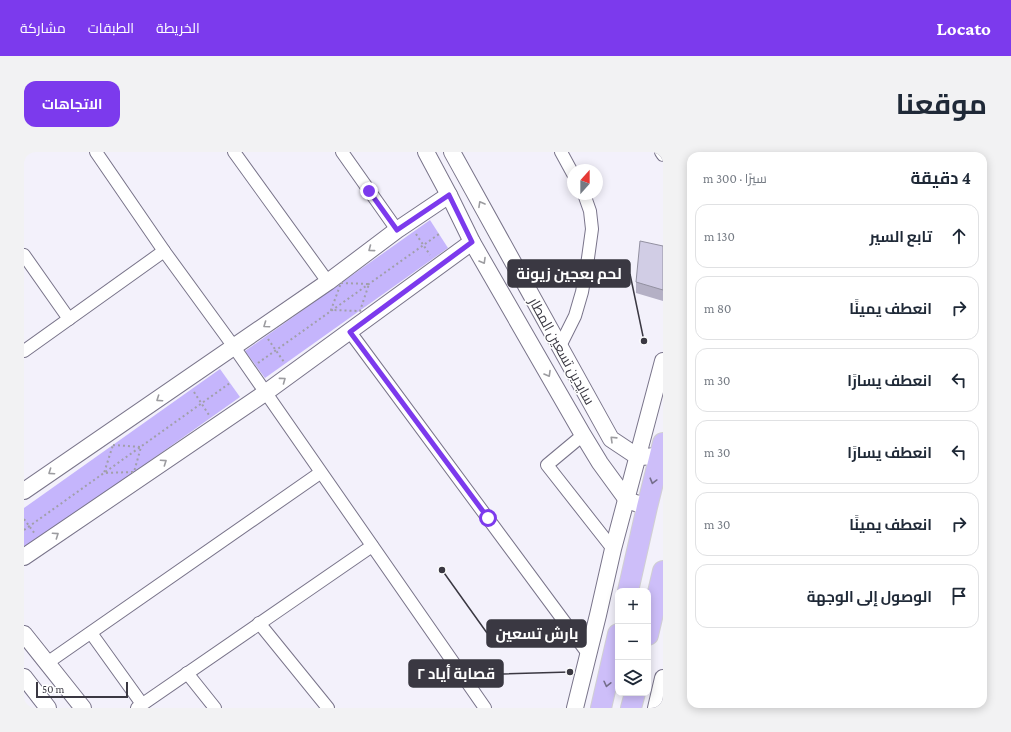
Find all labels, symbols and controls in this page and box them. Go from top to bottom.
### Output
text: Locato [937,18,991,39]
text: مشاركة [20,20,66,36]
text: الطبقات [88,20,134,36]
text: الخريطة [156,20,200,36]
button: الاتجاهات [24,81,120,127]
text: موقعنا [896,89,987,120]
north arrow [567,164,603,200]
text: 4 دقيقة [910,169,971,188]
text: سيرًا · 300 m [703,171,767,186]
route end [360,182,378,200]
one-way arrow [478,201,485,208]
icon: ahead [948,225,970,247]
text: 130 m [704,229,735,244]
text: تابع السير [869,229,932,245]
one-way arrow [369,245,376,252]
one-way arrow [478,257,485,264]
callout: لحم بعجين زيونة [508,260,630,287]
text: لحم بعجين زيونة [516,266,622,284]
street label: سايدين تسعين المطار [526,294,598,407]
icon: right [948,297,970,319]
text: 80 m [704,301,731,316]
text: انعطف يمينًا [849,301,932,317]
one-way arrow [263,320,270,328]
icon: left [948,369,970,391]
one-way arrow [543,370,550,377]
text: 30 m [704,373,730,388]
text: انعطف يسارًا [847,373,932,389]
one-way arrow [278,378,285,385]
one-way arrow [156,394,163,401]
one-way arrow [610,436,618,444]
icon: left [948,441,970,463]
text: 30 m [704,445,730,460]
text: انعطف يسارًا [847,445,932,461]
one-way arrow [160,459,167,467]
one-way arrow [48,467,55,475]
one-way arrow [650,478,658,484]
route start [479,509,497,527]
icon: right [948,513,970,535]
text: 30 m [704,517,730,532]
text: انعطف يمينًا [849,517,932,533]
one-way arrow [52,532,59,540]
icon: arrive [948,585,970,607]
map controls [615,588,651,696]
button: + [615,588,651,624]
text: الوصول إلى الوجهة [807,589,932,605]
callout: بارش تسعين [487,620,586,647]
button: − [615,624,651,660]
text: بارش تسعين [496,626,578,643]
callout: قصابة أياد ٢ [409,660,503,687]
button: layers [615,660,651,696]
text: قصابة أياد ٢ [417,664,495,682]
scale bar [36,680,128,699]
one-way arrow [603,681,611,688]
text: 50 m [42,683,64,695]

